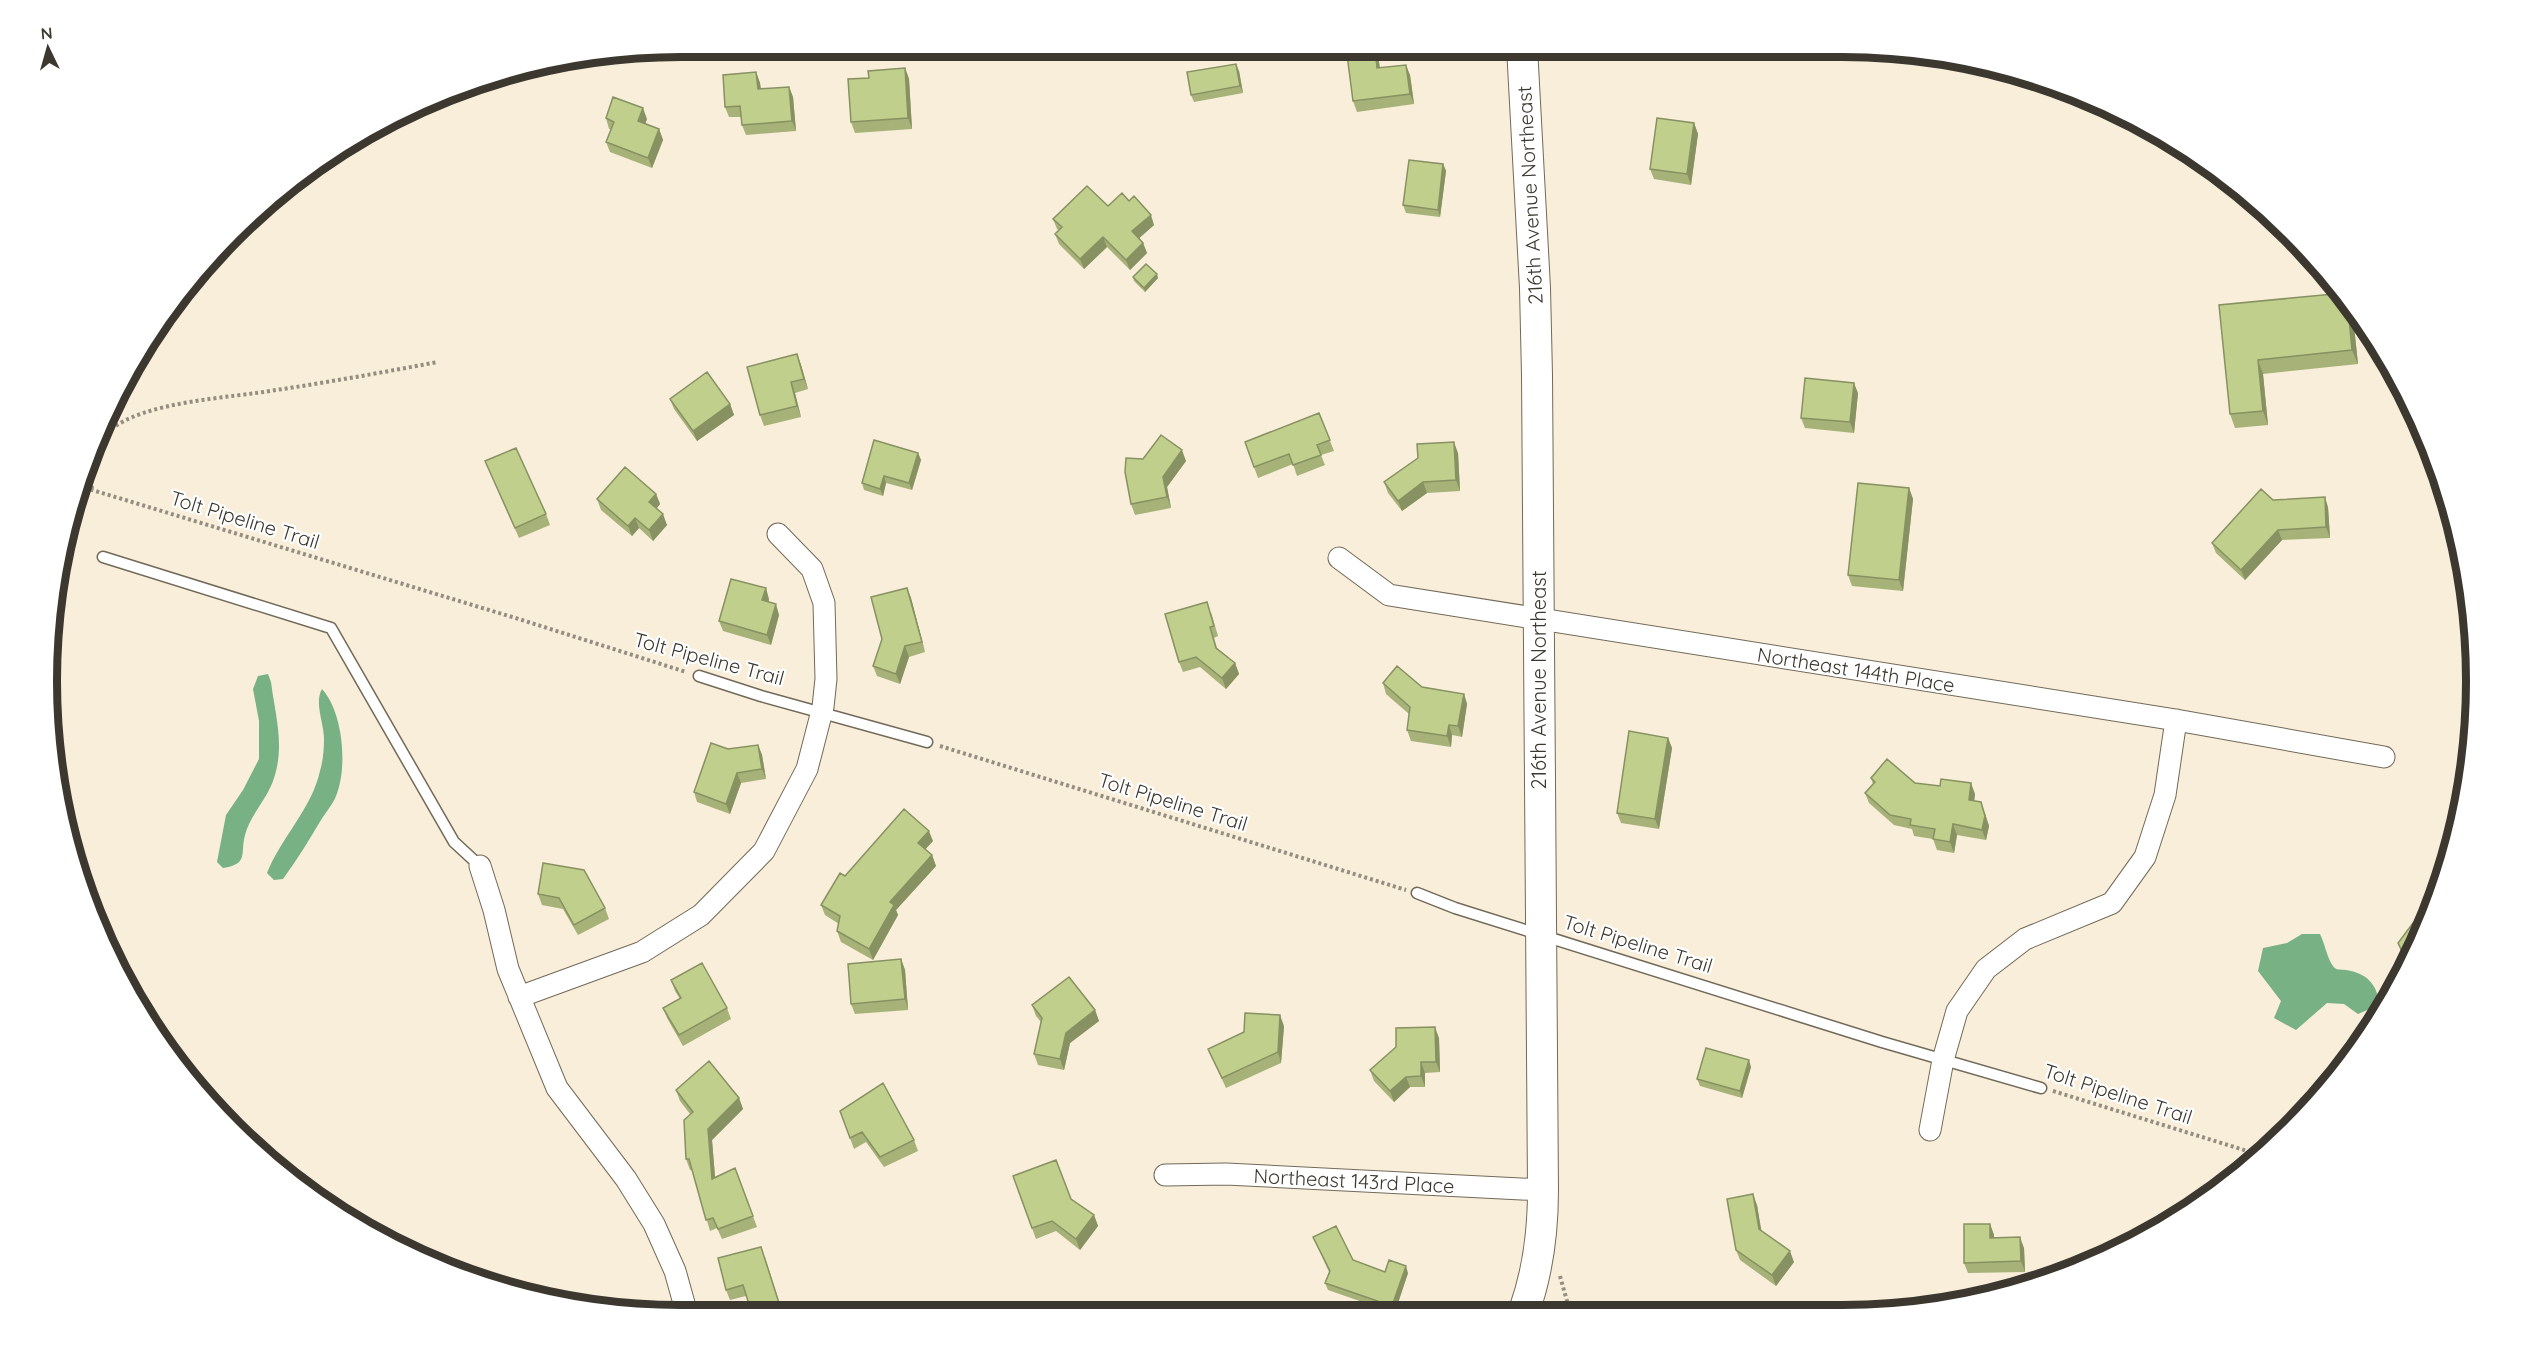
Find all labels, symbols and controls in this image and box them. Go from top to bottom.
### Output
north arrow [18,18,78,78]
text: N [40,23,53,44]
street label: 216th Avenue Northeast [1511,85,1548,305]
street label: Tolt Pipeline Trail [168,485,323,554]
street label: 216th Avenue Northeast [1526,570,1551,789]
street label: Tolt Pipeline Trail [631,626,787,691]
street label: Northeast 144th Place [1756,642,1957,697]
street label: Tolt Pipeline Trail [1096,767,1251,836]
street label: Tolt Pipeline Trail [1561,909,1716,978]
street label: Tolt Pipeline Trail [2041,1058,2196,1129]
street label: Northeast 143rd Place [1253,1163,1455,1198]

